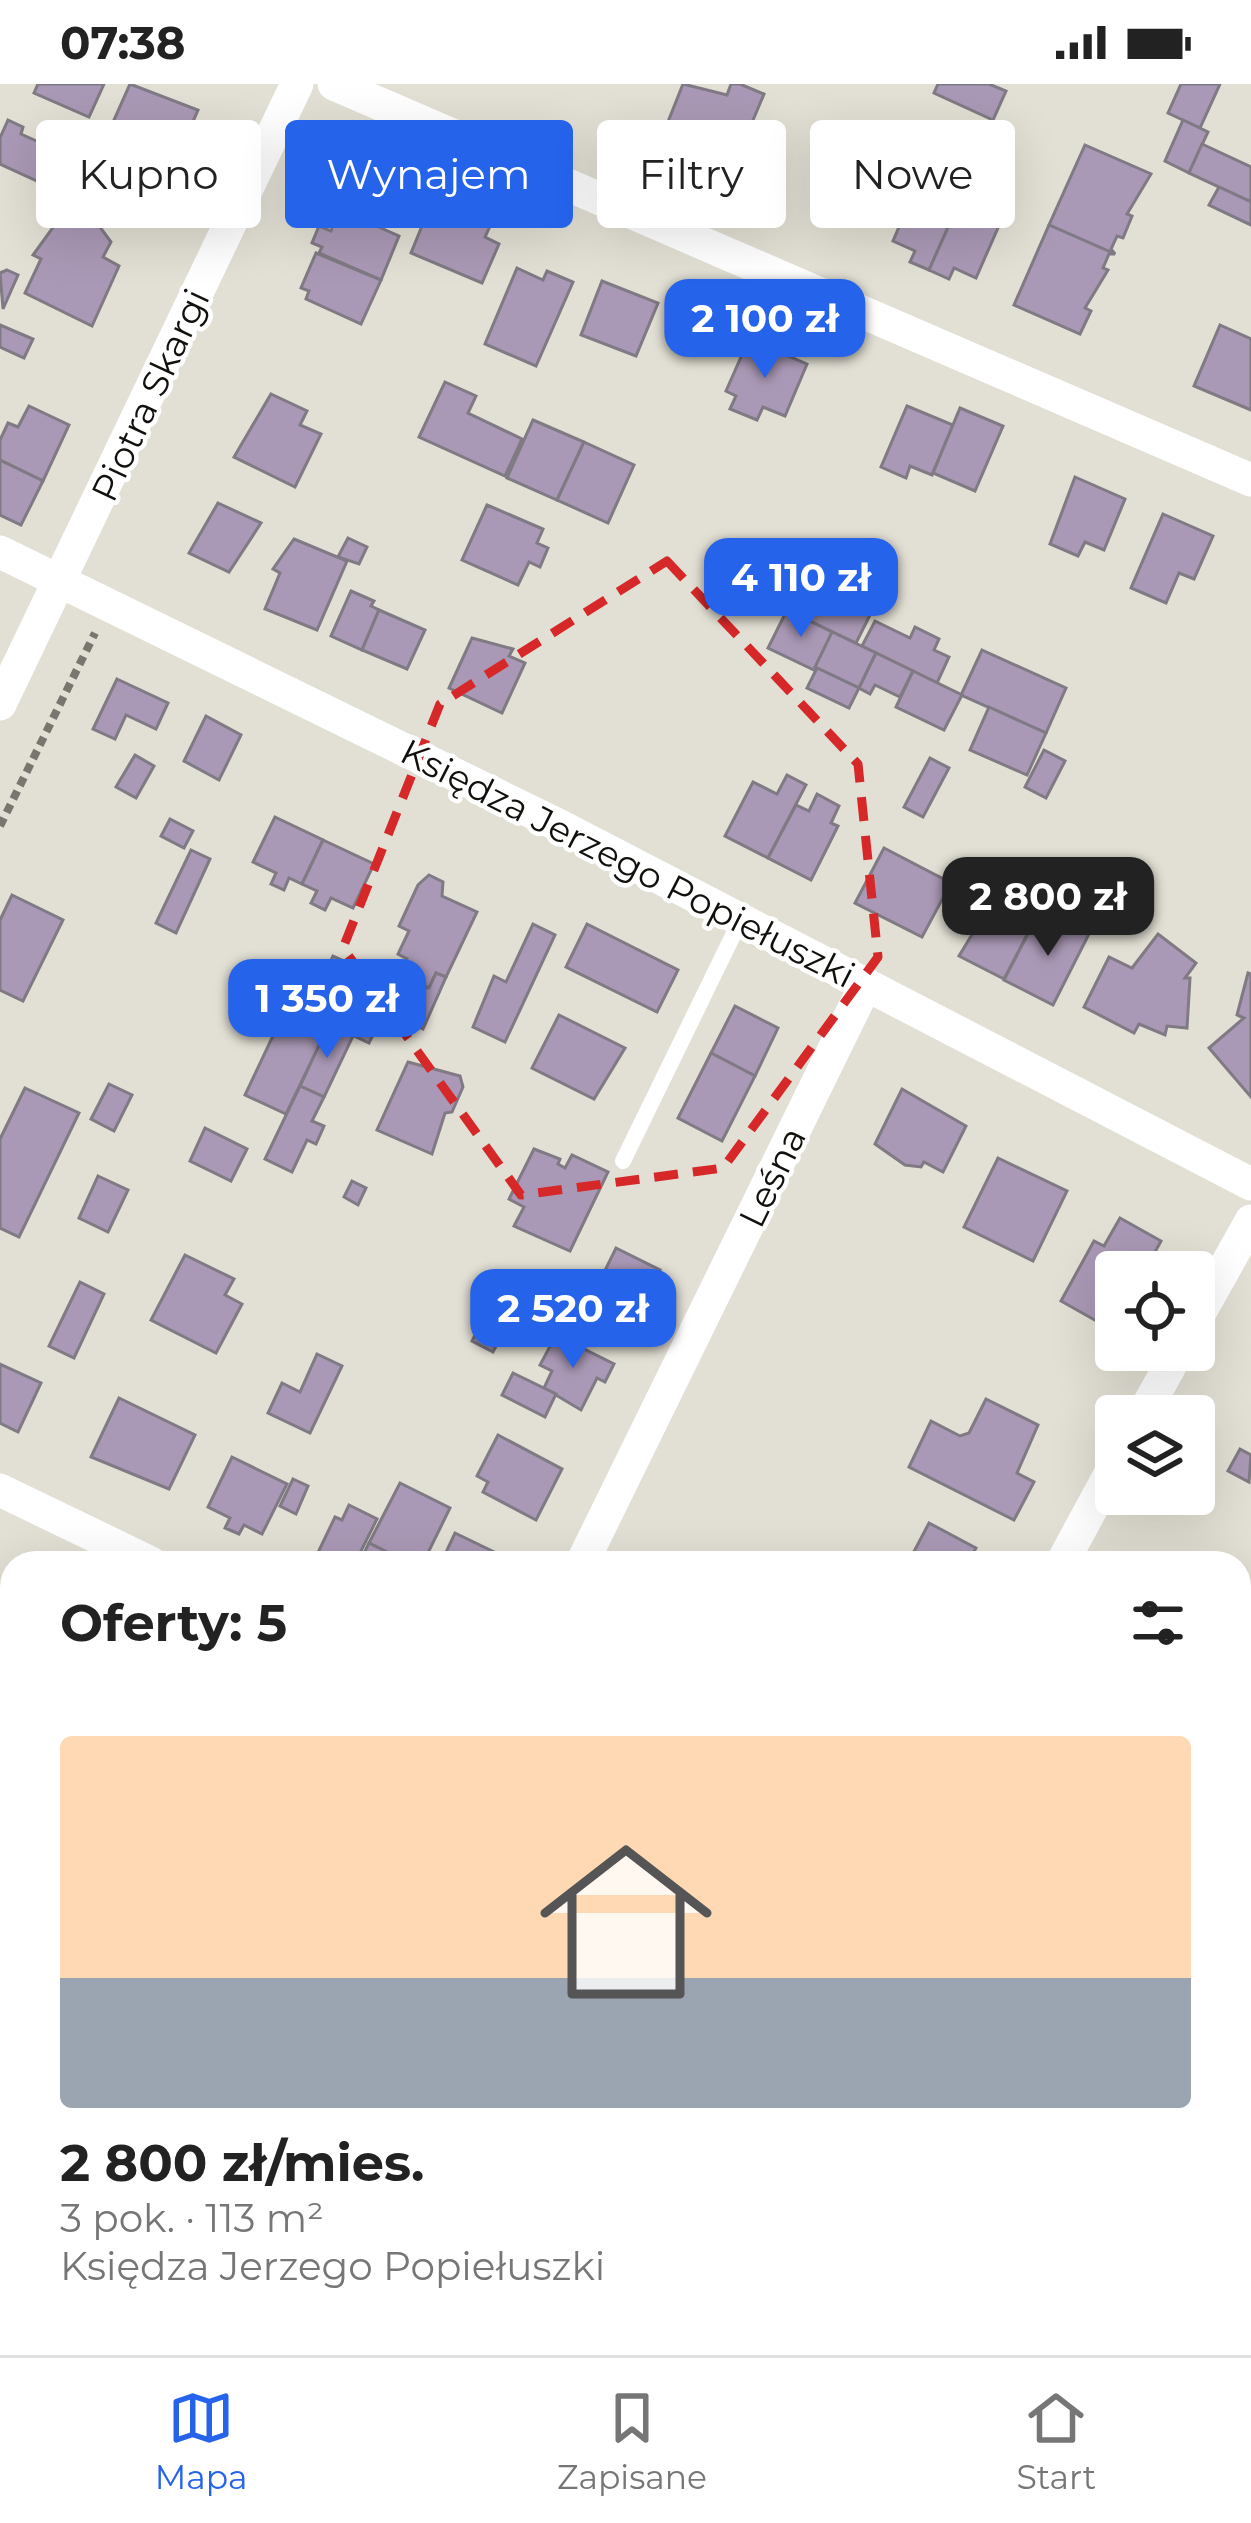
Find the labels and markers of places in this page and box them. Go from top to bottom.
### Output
pin: 2 100 zł [641,279,889,381]
pin: 4 110 zł [677,538,925,640]
pin: 2 800 zł [924,857,1172,959]
pin: 1 350 zł [203,959,451,1061]
pin: 2 520 zł [449,1269,697,1371]

